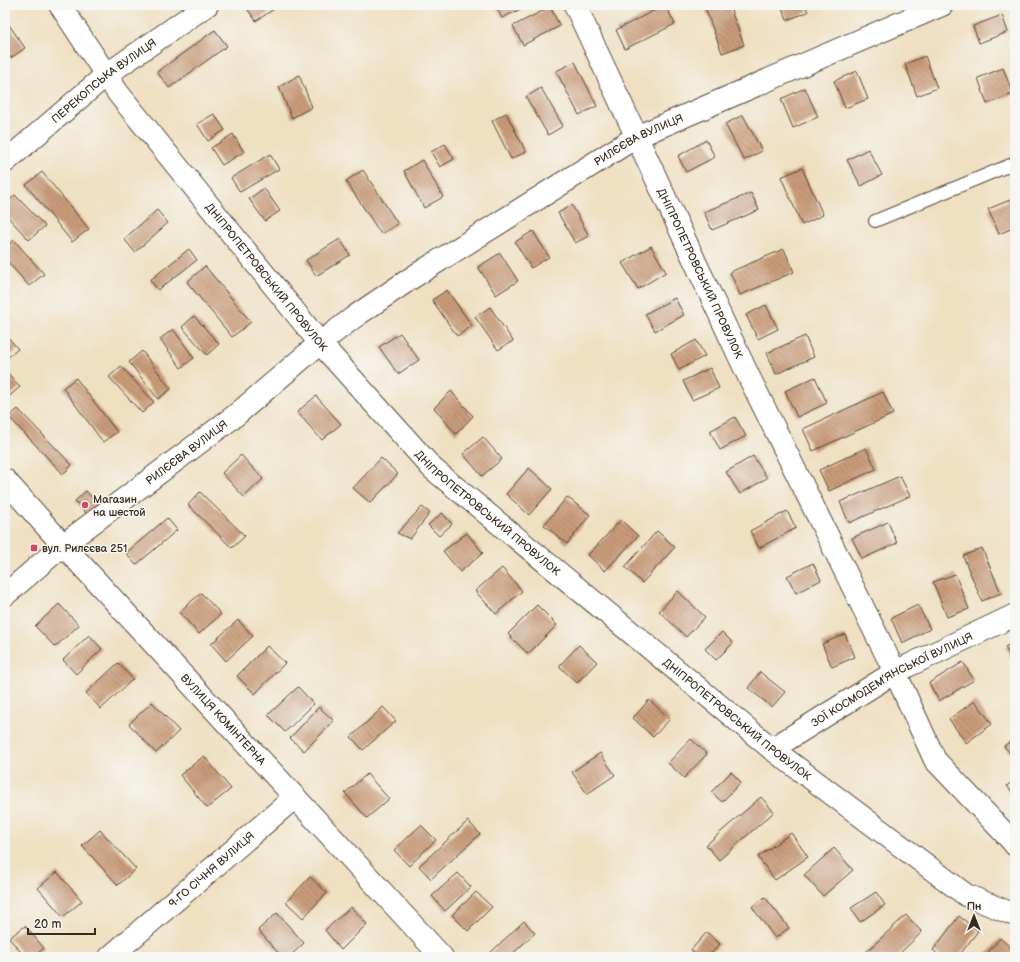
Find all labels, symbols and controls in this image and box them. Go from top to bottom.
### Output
street label: ПЕРЕКОПСЬКА ВУЛИЦЯ [49,36,159,126]
street label: РИЛЄЄВА ВУЛИЦЯ [592,111,685,169]
street label: ДНІПРОПЕТРОВСЬКИЙ ПРОВУЛОК [655,186,746,361]
street label: ДНІПРОПЕТРОВСЬКИЙ ПРОВУЛОК [203,201,331,355]
street label: РИЛЄЄВА ВУЛИЦЯ [143,418,230,488]
street label: ДНІПРОПЕТРОВСЬКИЙ ПРОВУЛОК [412,448,563,579]
place label: Магазин на шестой [93,493,146,519]
marker: Магазин на шестой [80,500,90,510]
place label: вул. Рилєєва 251 [42,542,127,555]
marker: вул. Рилєєва 251 [29,543,39,553]
street label: ЗОЇ КОСМОДЕМ’ЯНСЬКОЇ ВУЛИЦЯ [809,630,975,730]
street label: ДНІПРОПЕТРОВСЬКИЙ ПРОВУЛОК [660,656,814,784]
street label: ВУЛИЦЯ КОМІНТЕРНА [178,671,268,768]
street label: 9-ГО СІЧНЯ ВУЛИЦЯ [166,829,257,910]
north arrow [954,896,994,936]
text: Пн [967,900,981,913]
scale bar [28,910,95,936]
text: 20 m [34,917,61,932]

